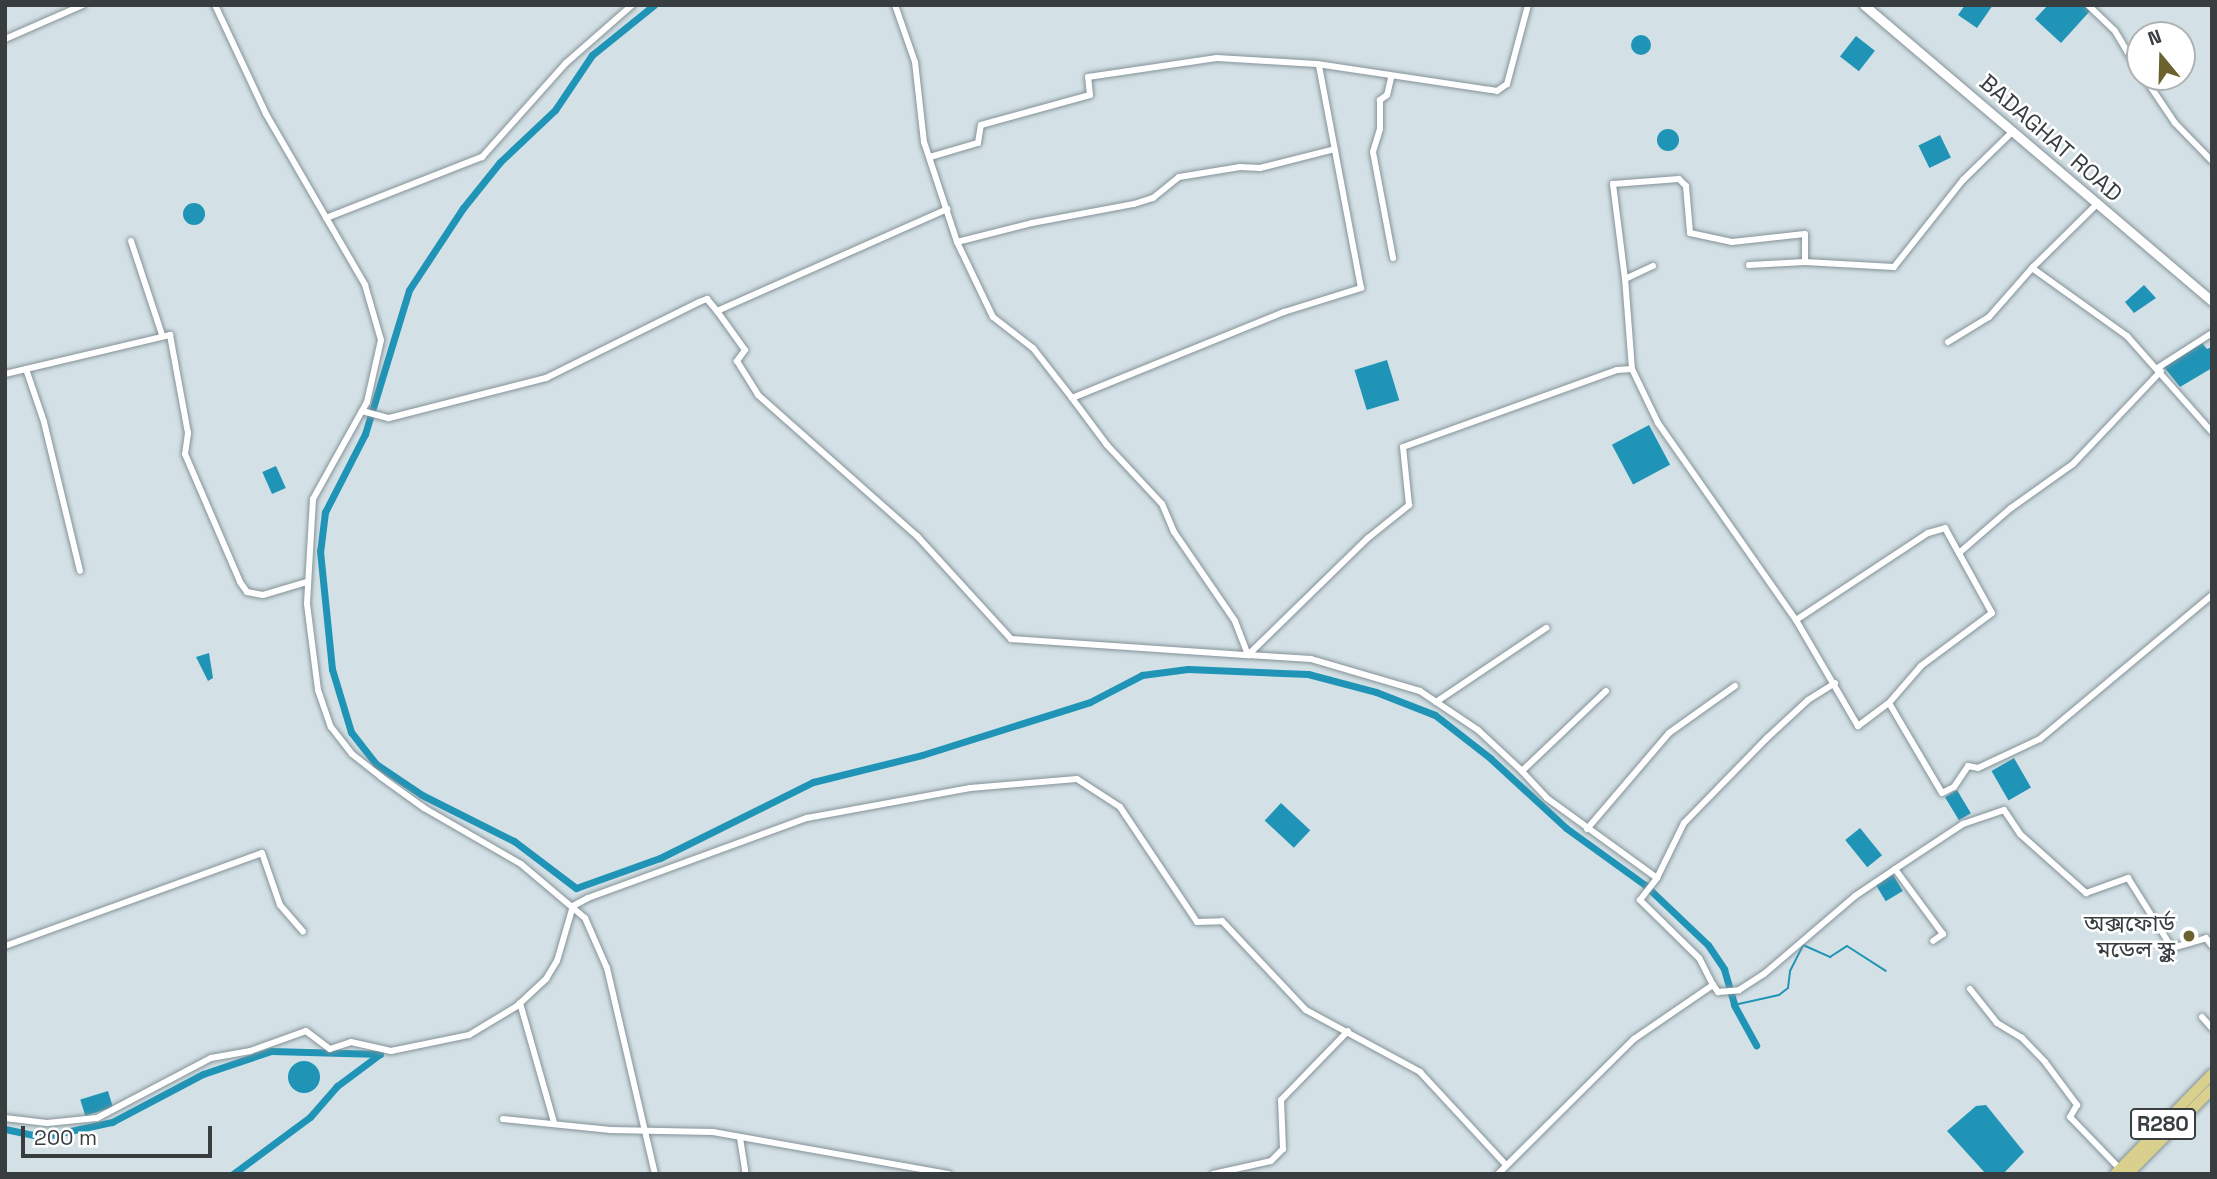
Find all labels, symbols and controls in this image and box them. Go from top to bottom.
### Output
north arrow [2126,21,2196,91]
text: N [2145,24,2165,51]
street label: BADAGHAT ROAD [1974,68,2128,208]
place label: অক্সফোর্ড মডেল স্কুল [2084,909,2175,963]
marker: অক্সফোর্ড মডেল স্কুল [2181,928,2197,944]
road number: R280 [2130,1106,2196,1142]
scale bar [24,1112,215,1156]
text: 200 m [34,1124,97,1151]

